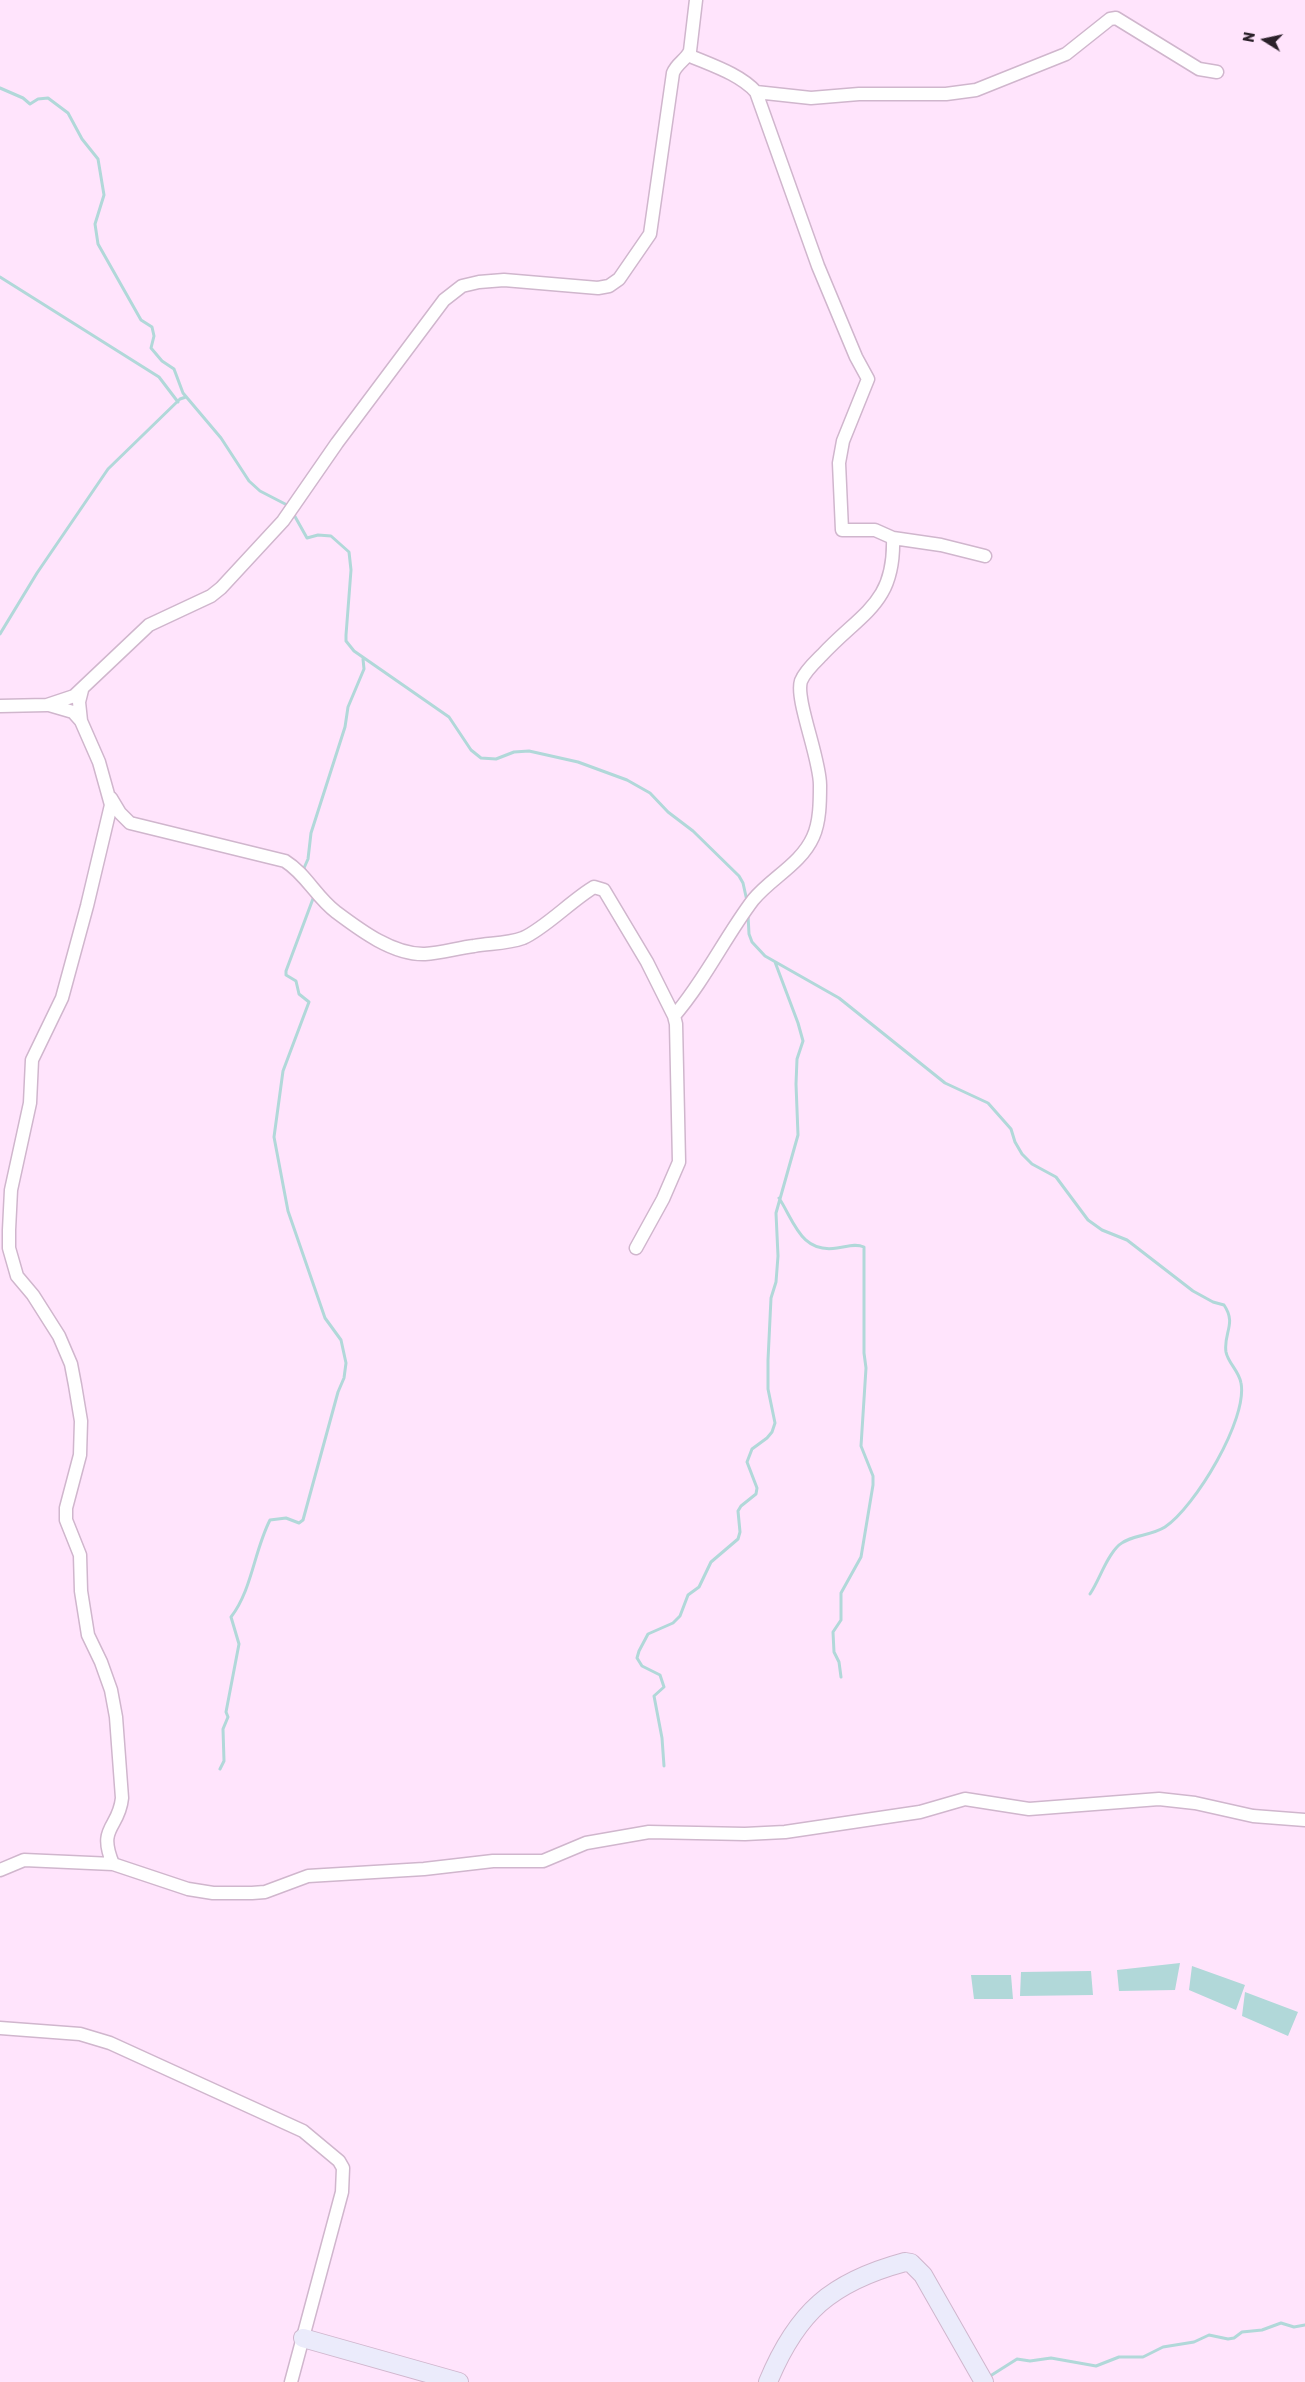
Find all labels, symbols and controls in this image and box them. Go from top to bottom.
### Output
north arrow [1240,15,1290,65]
text: N [1240,31,1259,44]

